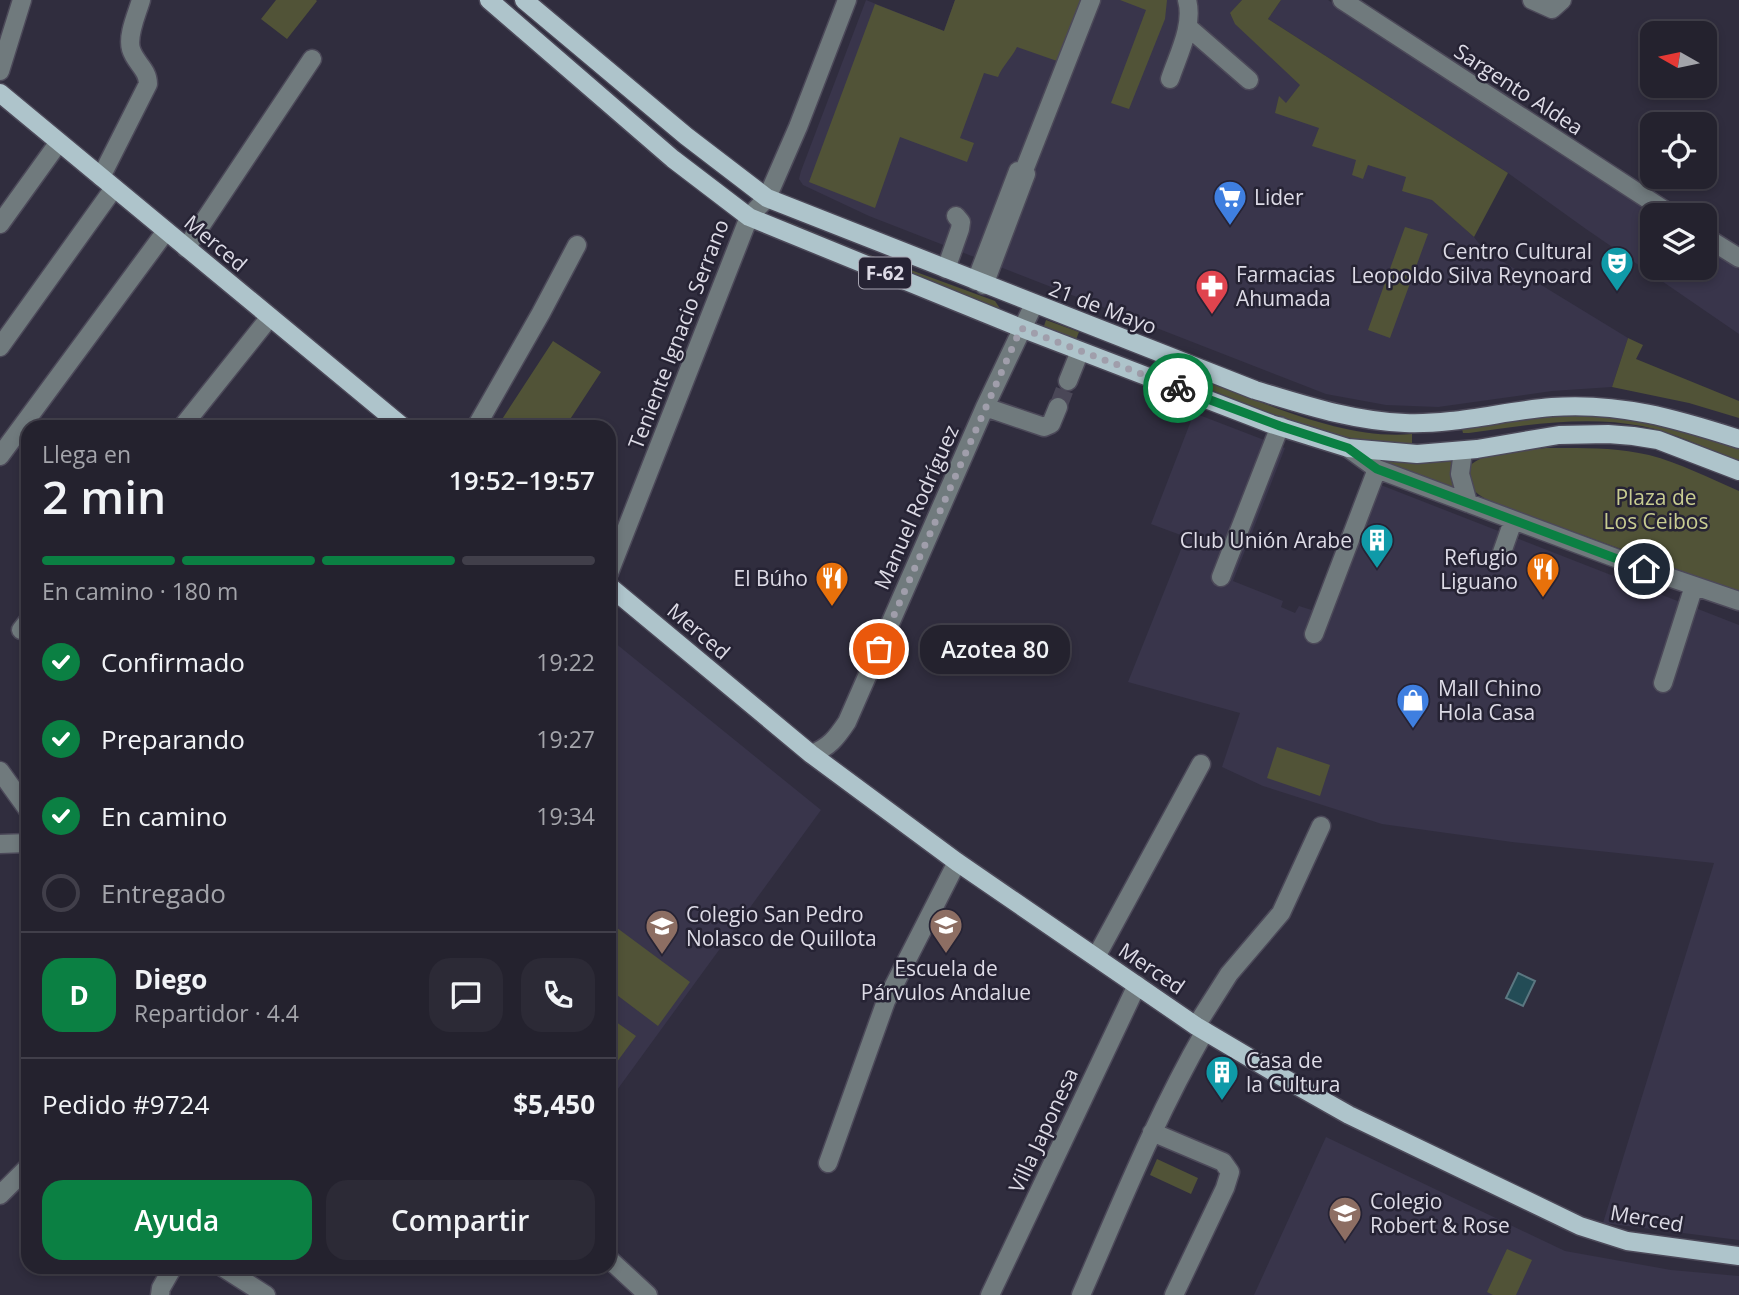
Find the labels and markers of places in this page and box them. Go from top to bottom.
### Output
supermarket icon: Lider [1211,178,1249,227]
place label: Lider [1254,183,1304,211]
place label: Centro Cultural Leopoldo Silva Reynoard [1351,237,1592,289]
theatre icon: Centro Cultural Leopoldo Silva Reynoard [1598,244,1636,293]
place label: Farmacias Ahumada [1236,260,1335,312]
pharmacy icon: Farmacias Ahumada [1193,267,1231,316]
building icon: Club Unión Arabe [1358,521,1396,570]
place label: Club Unión Arabe [1180,526,1352,554]
pin [1614,539,1674,599]
place label: Refugio Liguano [1440,543,1518,595]
restaurant icon: Refugio Liguano [1524,550,1562,599]
restaurant icon: El Búho [813,559,851,608]
place label: El Búho [734,564,808,592]
pin [849,619,909,679]
callout: Azotea 80 [921,624,1072,674]
place label: Mall Chino Hola Casa [1438,674,1542,726]
shop icon: Mall Chino Hola Casa [1394,681,1432,730]
place label: Colegio San Pedro Nolasco de Quillota [686,900,877,952]
school or university icon: Escuela de Párvulos Andalue [927,906,965,955]
school or university icon: Colegio San Pedro Nolasco de Quillota [643,907,681,956]
place label: Escuela de Párvulos Andalue [861,954,1031,1006]
place label: Casa de la Cultura [1246,1046,1340,1098]
building icon: Casa de la Cultura [1203,1053,1241,1102]
place label: Colegio Robert & Rose [1370,1187,1510,1239]
school or university icon: Colegio Robert & Rose [1326,1194,1364,1243]

